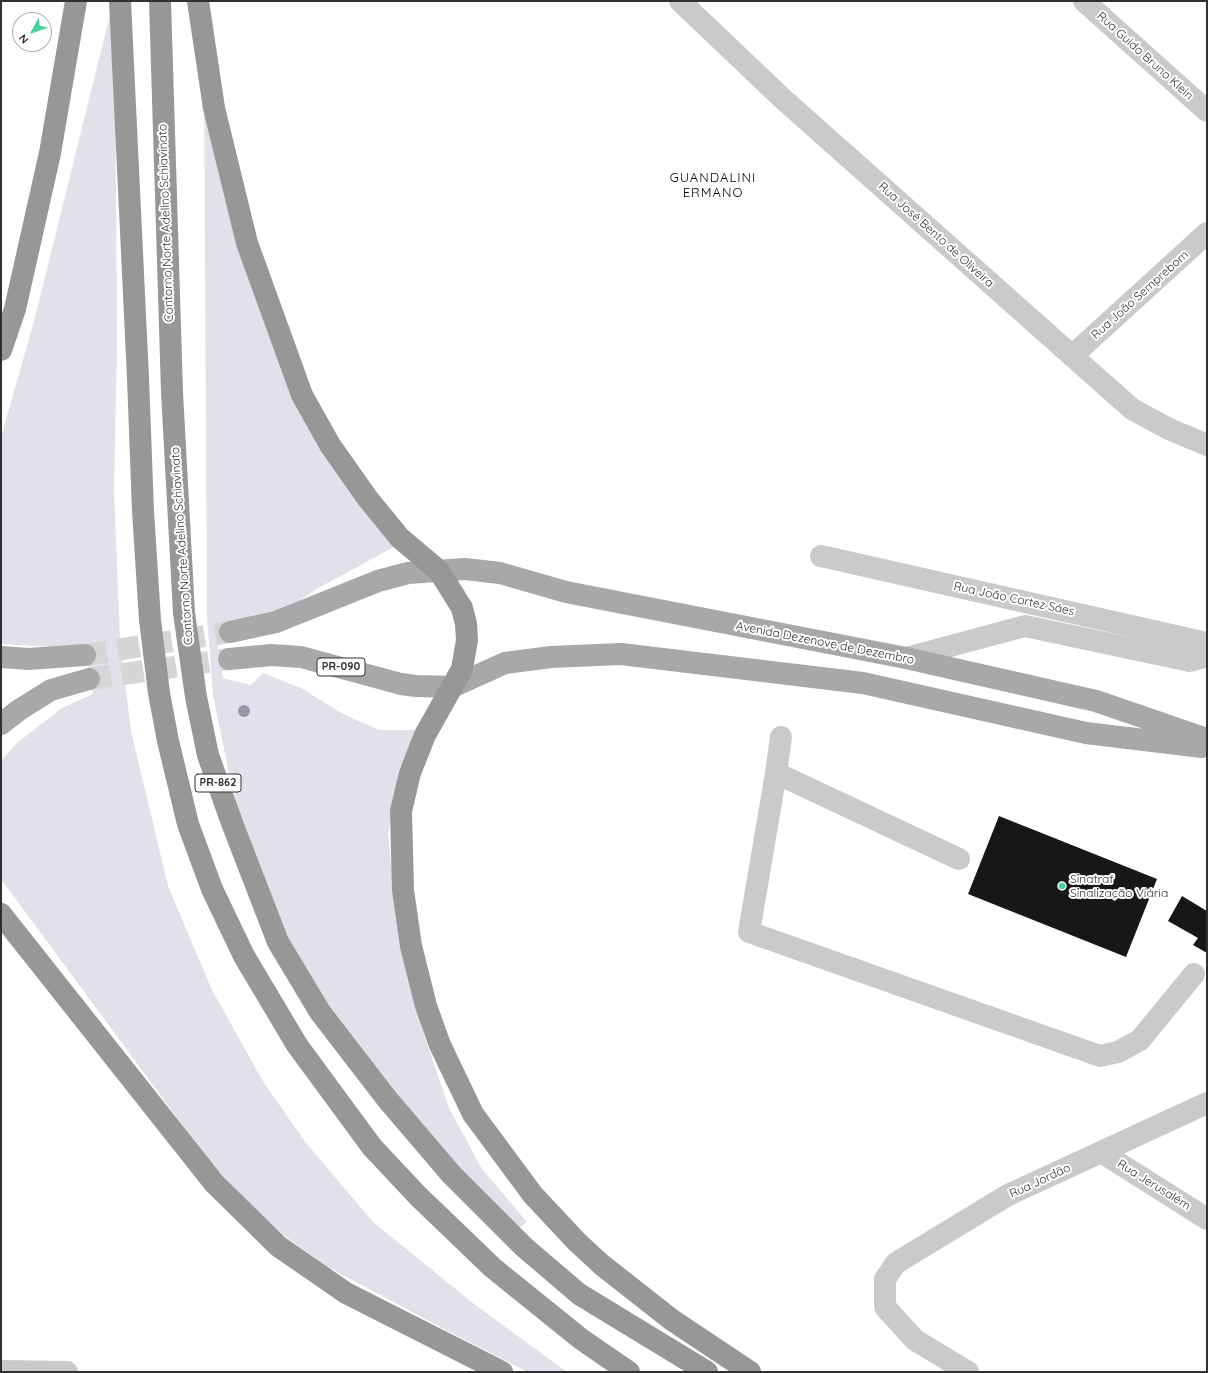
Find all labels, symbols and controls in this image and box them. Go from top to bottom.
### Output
street label: Rua Guido Bruno Klein [1094,9,1196,103]
north arrow [12,12,52,52]
text: N [16,31,32,47]
street label: Contorno Norte Adelino Schiavinato [155,124,177,322]
district label: GUANDALINI ERMANO [670,170,756,201]
street label: Rua José Bento de Oliveira [875,179,997,291]
street label: Rua João Semprebom [1089,248,1191,342]
street label: Contorno Norte Adelino Schiavinato [168,446,196,646]
street label: Rua João Cortez Sáes [952,579,1076,619]
street label: Avenida Dezenove de Dezembro [735,619,915,667]
road number: PR-090 [317,658,365,676]
road number: PR-862 [195,774,241,792]
place label: Sinatraf Sinalização Viária [1070,872,1168,900]
marker: Sinatraf Sinalização Viária [1057,881,1067,891]
street label: Rua Jerusalém [1115,1157,1193,1213]
street label: Rua Jordão [1007,1161,1073,1201]

